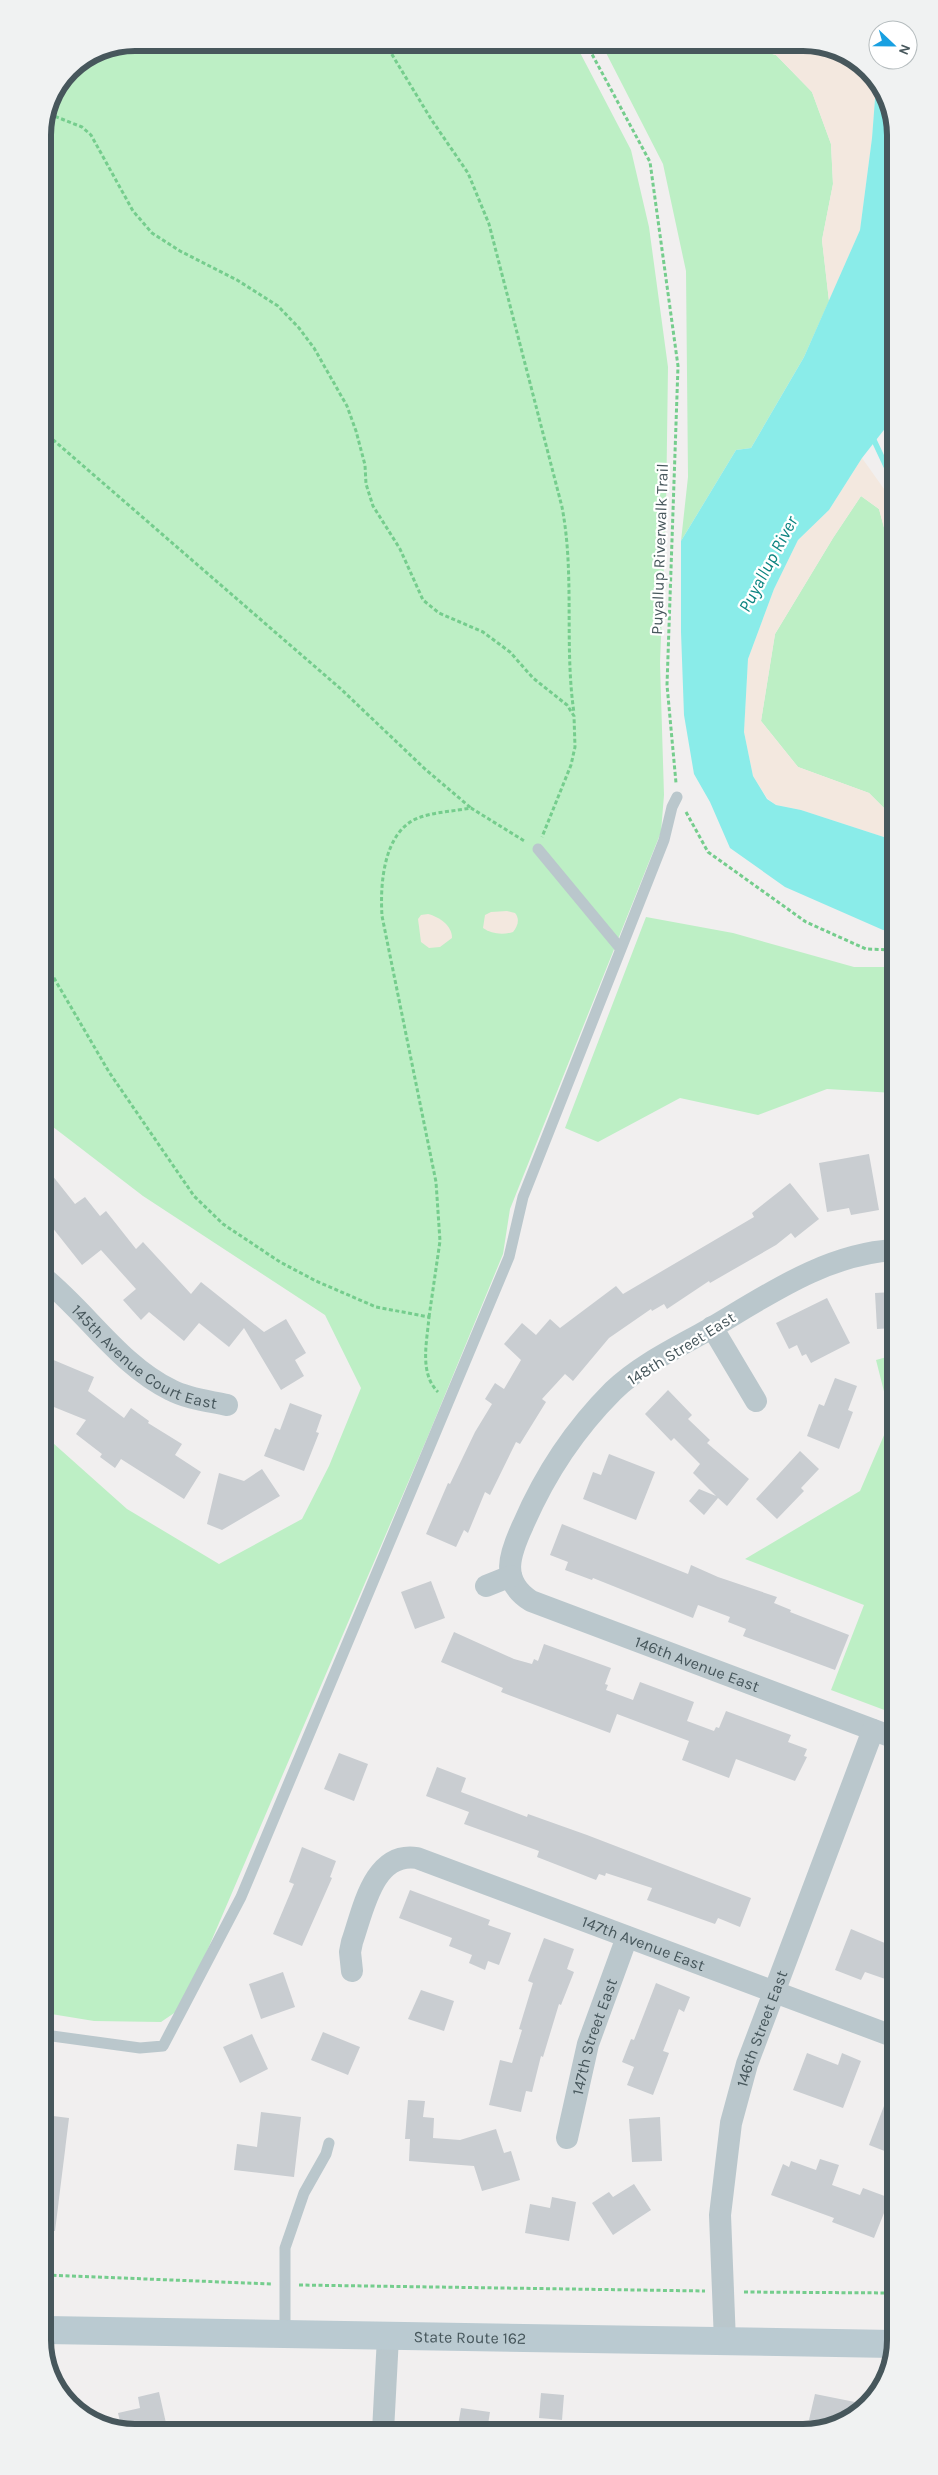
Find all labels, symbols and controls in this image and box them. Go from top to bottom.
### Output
north arrow [868,20,918,70]
text: N [895,42,914,58]
street label: Puyallup Riverwalk Trail [647,463,672,635]
water label: Puyallup River [734,512,803,616]
street label: 145th Avenue Court East [68,1301,219,1413]
street label: 148th Street East [624,1308,739,1389]
street label: 146th Avenue East [632,1632,762,1696]
street label: 147th Avenue East [579,1912,708,1975]
street label: 146th Street East [732,1968,792,2089]
street label: 147th Street East [568,1976,621,2097]
street label: State Route 162 [413,2327,526,2348]

